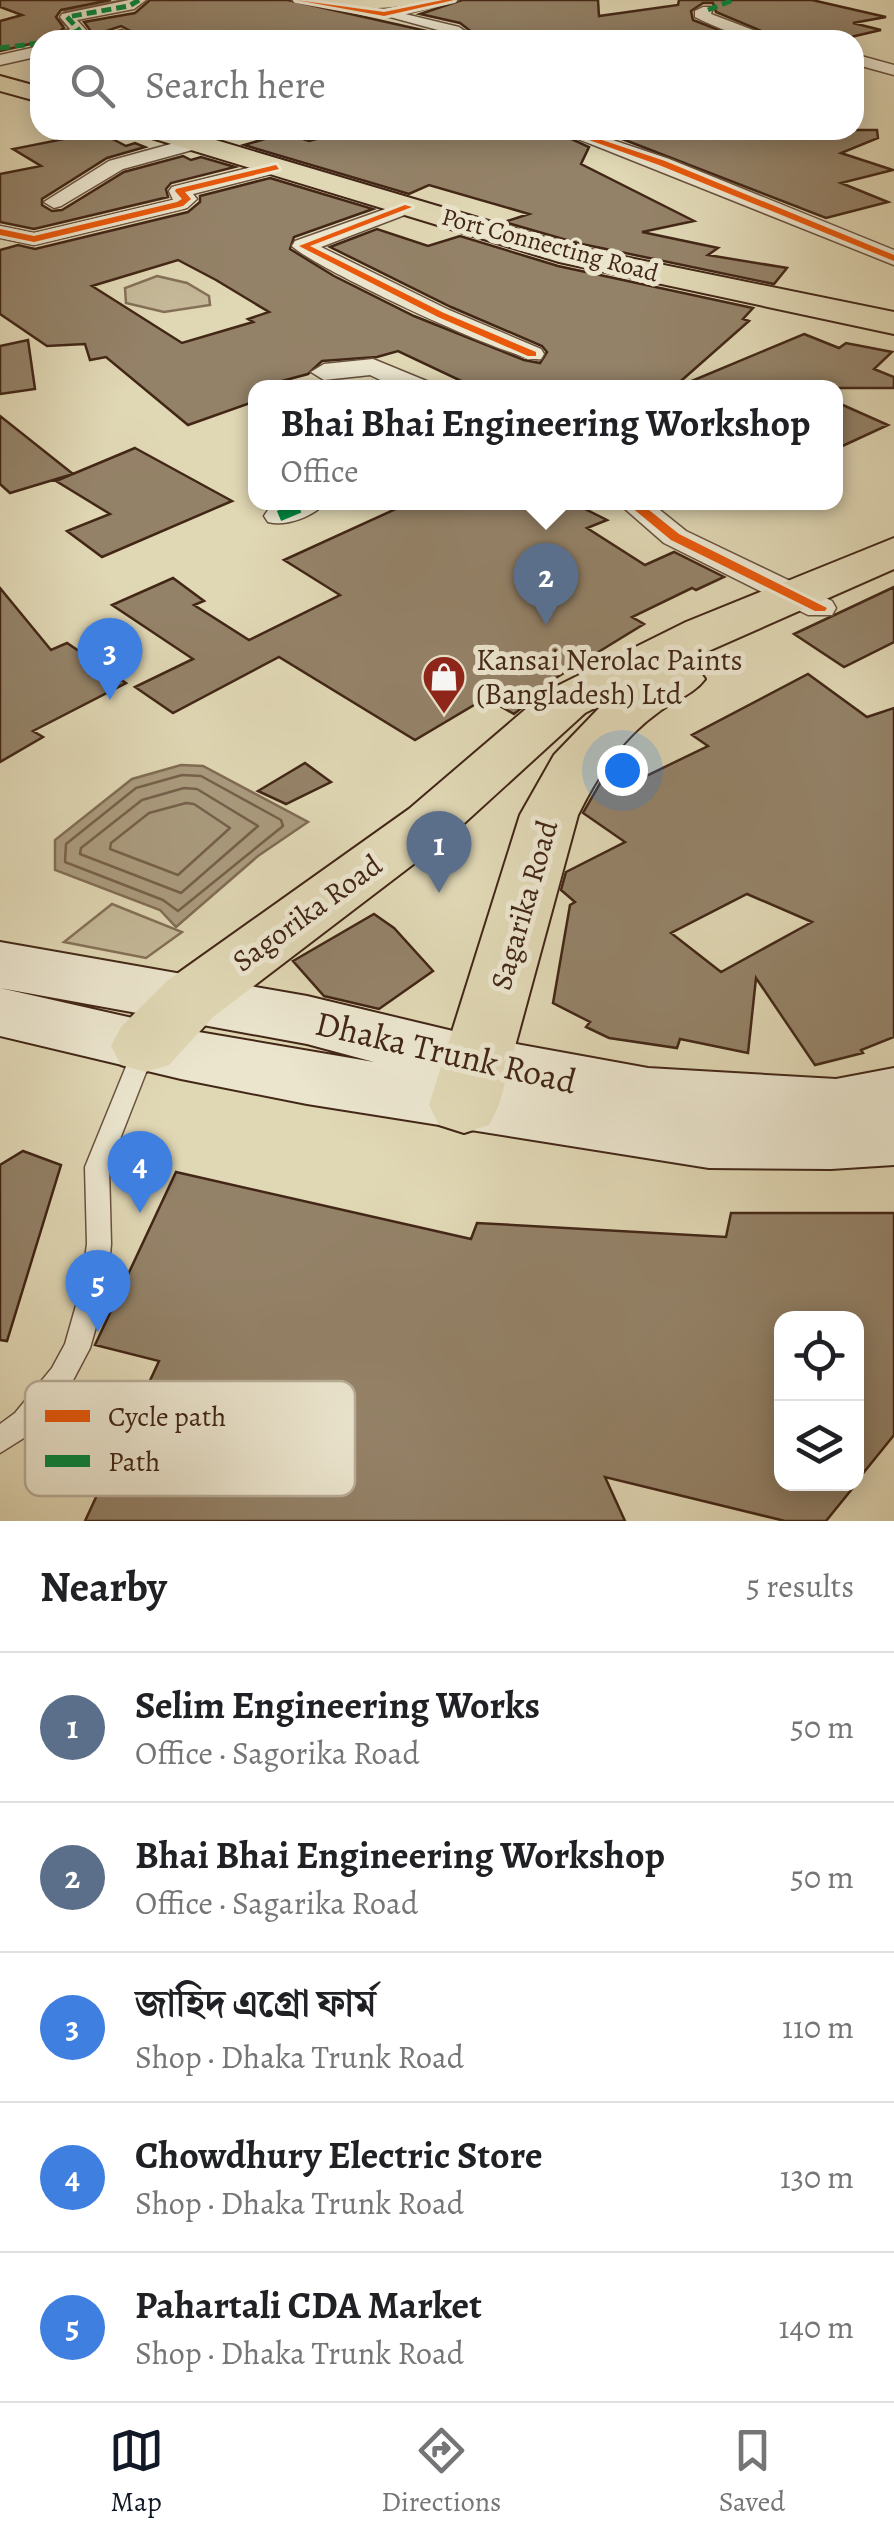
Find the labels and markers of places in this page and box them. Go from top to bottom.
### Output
pin: 2 [514,542,578,625]
pin: 3 [78,618,142,700]
place label: Kansai Nerolac Paints (Bangladesh) Ltd [476,640,743,714]
shop icon: Kansai Nerolac Paints (Bangladesh) Ltd [421,654,467,715]
pin: 1 [406,810,472,893]
pin: 4 [108,1130,172,1213]
pin: 5 [66,1250,130,1332]

